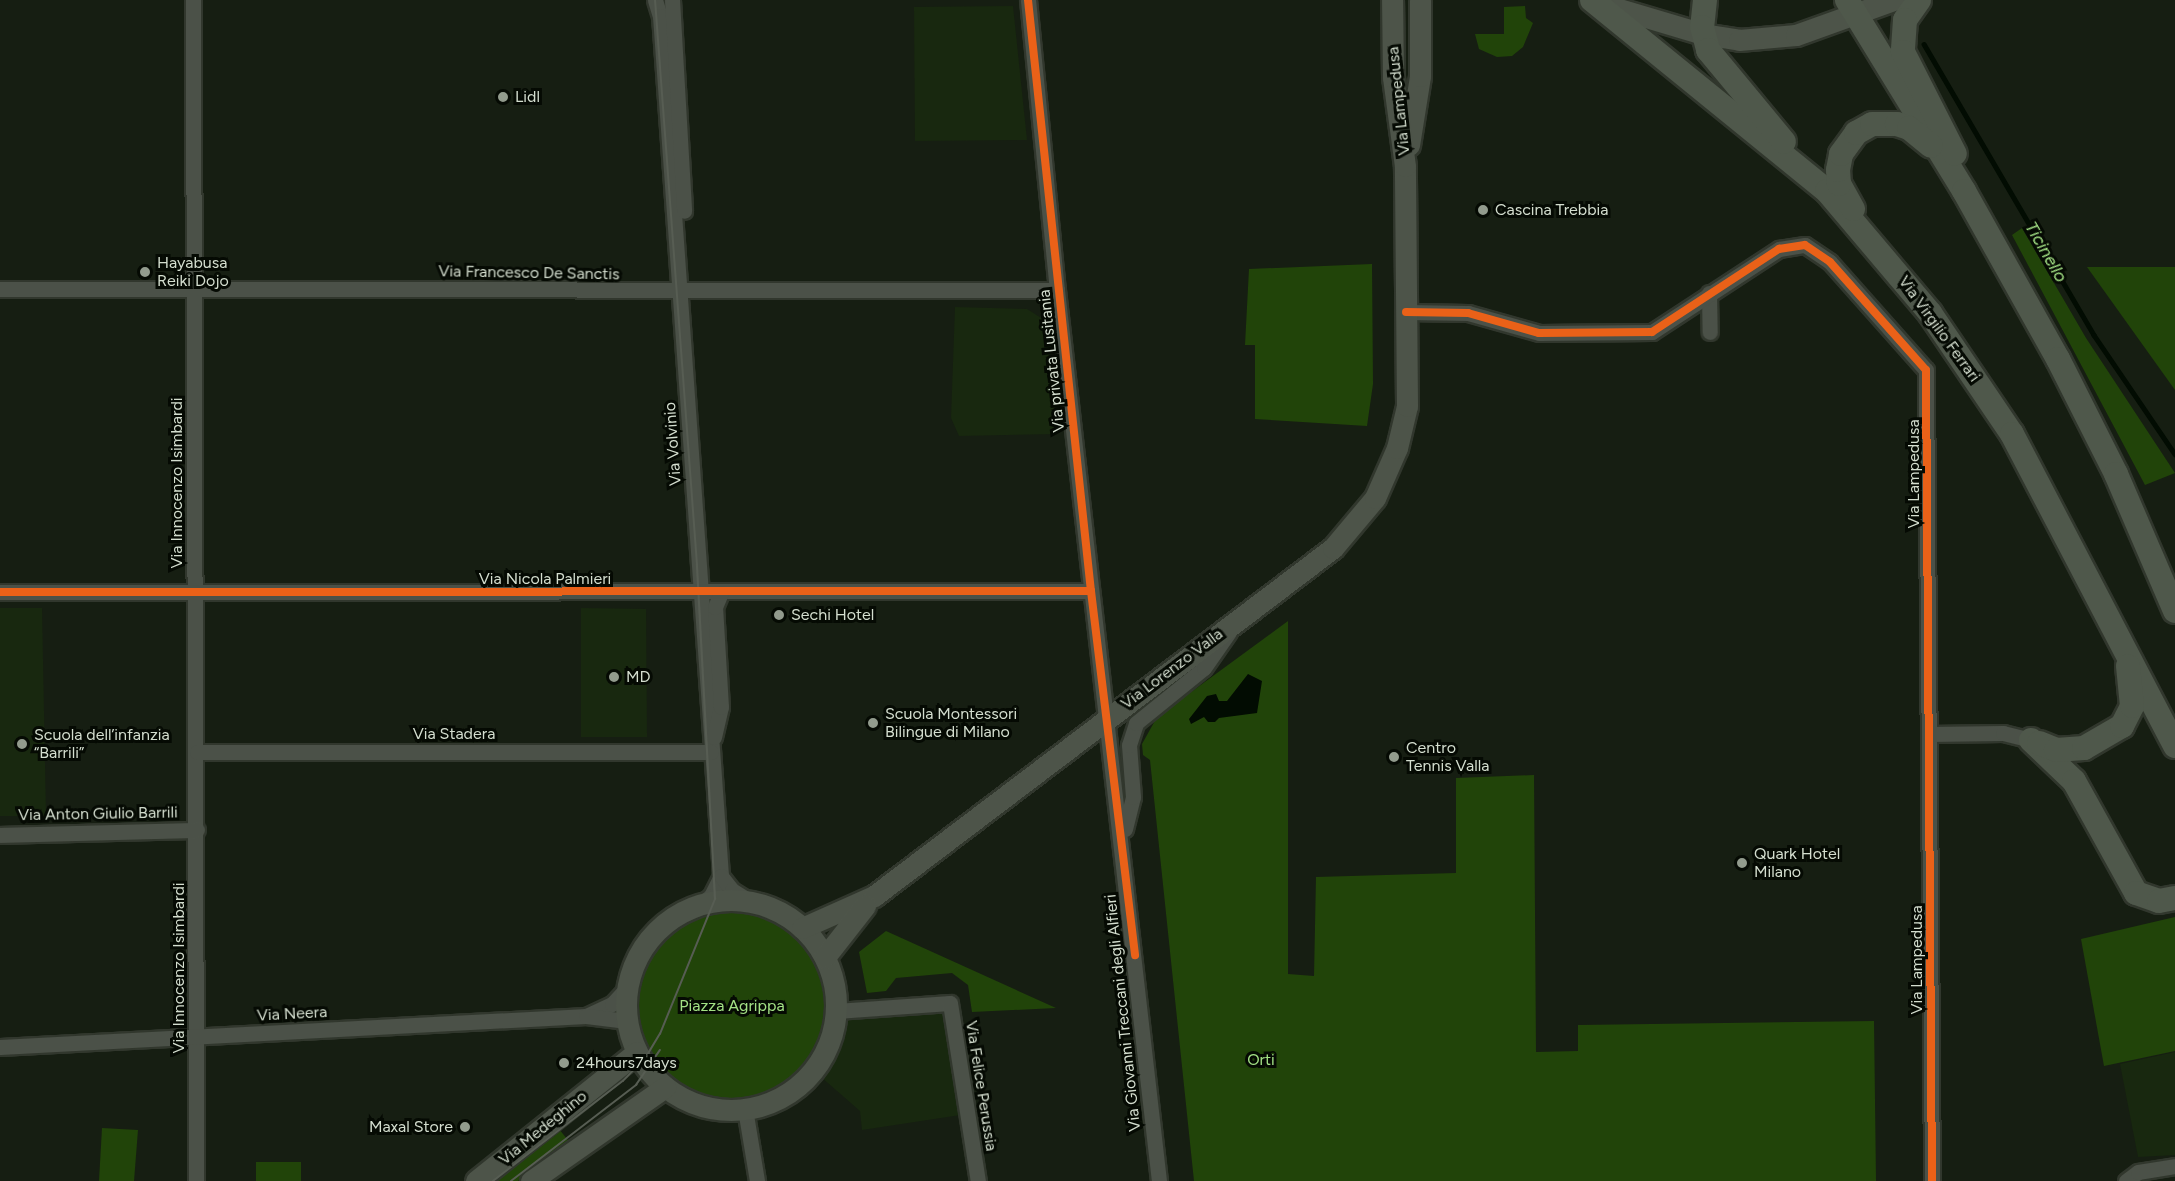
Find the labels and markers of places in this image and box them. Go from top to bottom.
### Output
place label: Lidl [515,87,540,107]
marker: Lidl [496,90,510,104]
place label: Cascina Trebbia [1495,200,1608,220]
marker: Cascina Trebbia [1476,203,1490,217]
place label: Hayabusa Reiki Dojo [157,253,229,291]
marker: Hayabusa Reiki Dojo [138,265,152,279]
place label: Sechi Hotel [791,605,874,625]
marker: Sechi Hotel [772,608,786,622]
place label: MD [626,667,651,687]
marker: MD [607,670,621,684]
place label: Scuola Montessori Bilingue di Milano [885,704,1017,742]
marker: Scuola Montessori Bilingue di Milano [866,716,880,730]
place label: Scuola dell’infanzia “Barrili” [34,725,170,763]
marker: Scuola dell’infanzia “Barrili” [15,737,29,751]
place label: Centro Tennis Valla [1406,738,1489,776]
marker: Centro Tennis Valla [1387,750,1401,764]
place label: Quark Hotel Milano [1754,844,1840,882]
marker: Quark Hotel Milano [1735,856,1749,870]
place label: 24hours7days [576,1053,677,1073]
marker: 24hours7days [557,1056,571,1070]
place label: Maxal Store [369,1117,453,1137]
marker: Maxal Store [458,1120,472,1134]

